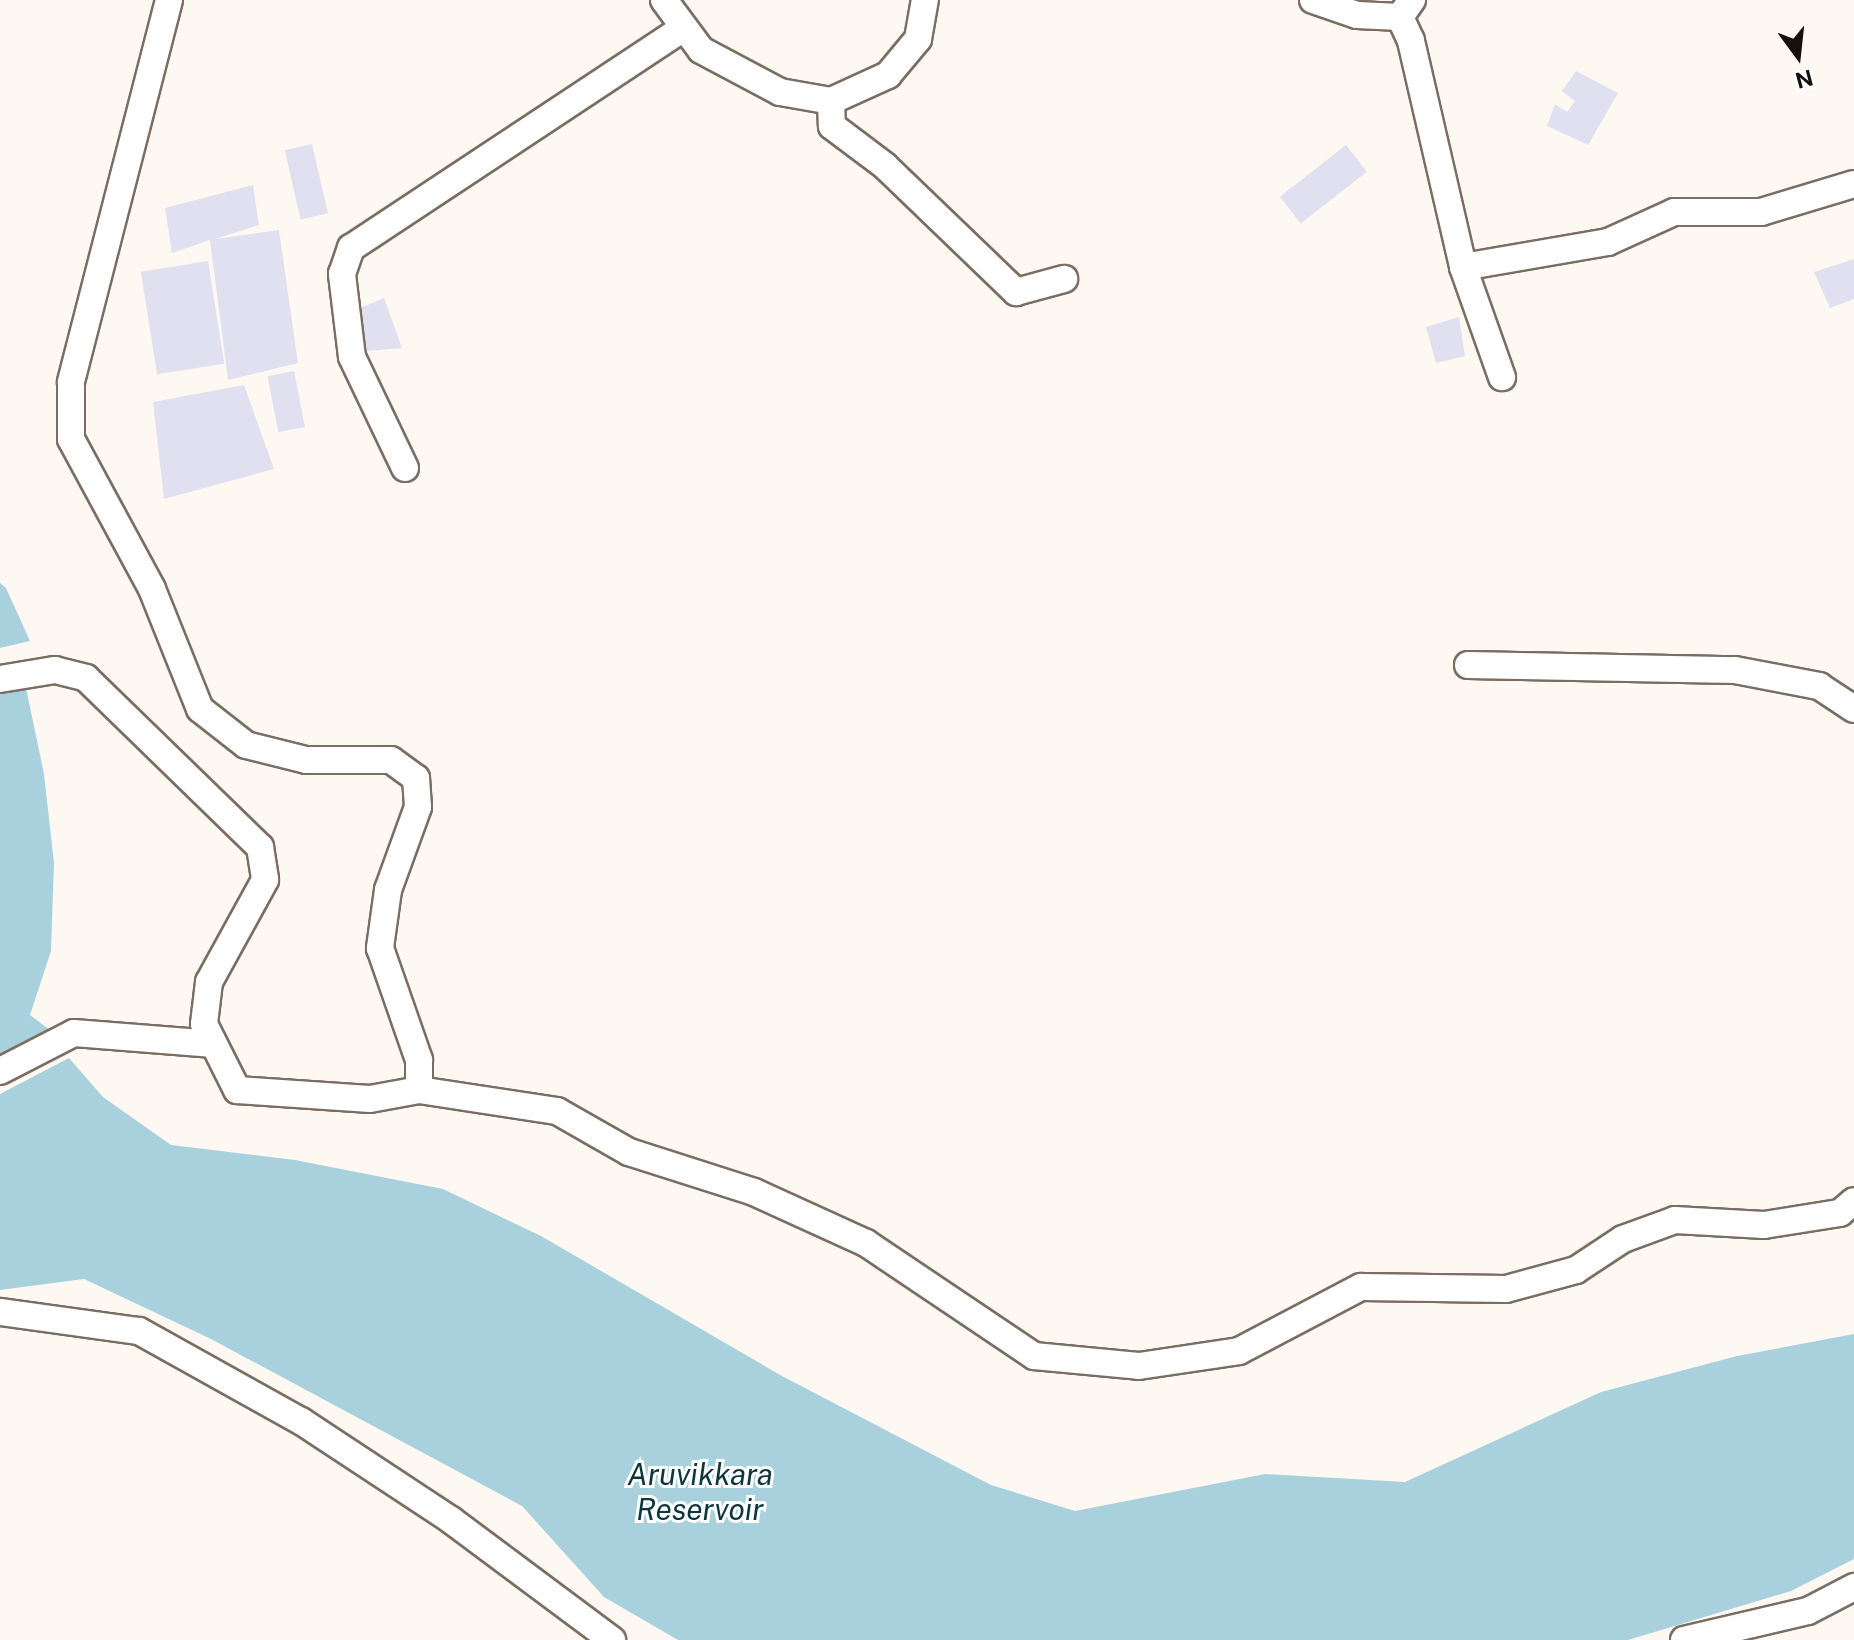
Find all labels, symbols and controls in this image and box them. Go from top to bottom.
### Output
north arrow [1758,16,1838,96]
text: N [1793,64,1816,94]
water label: Aruvikkara Reservoir [627,1456,773,1526]

